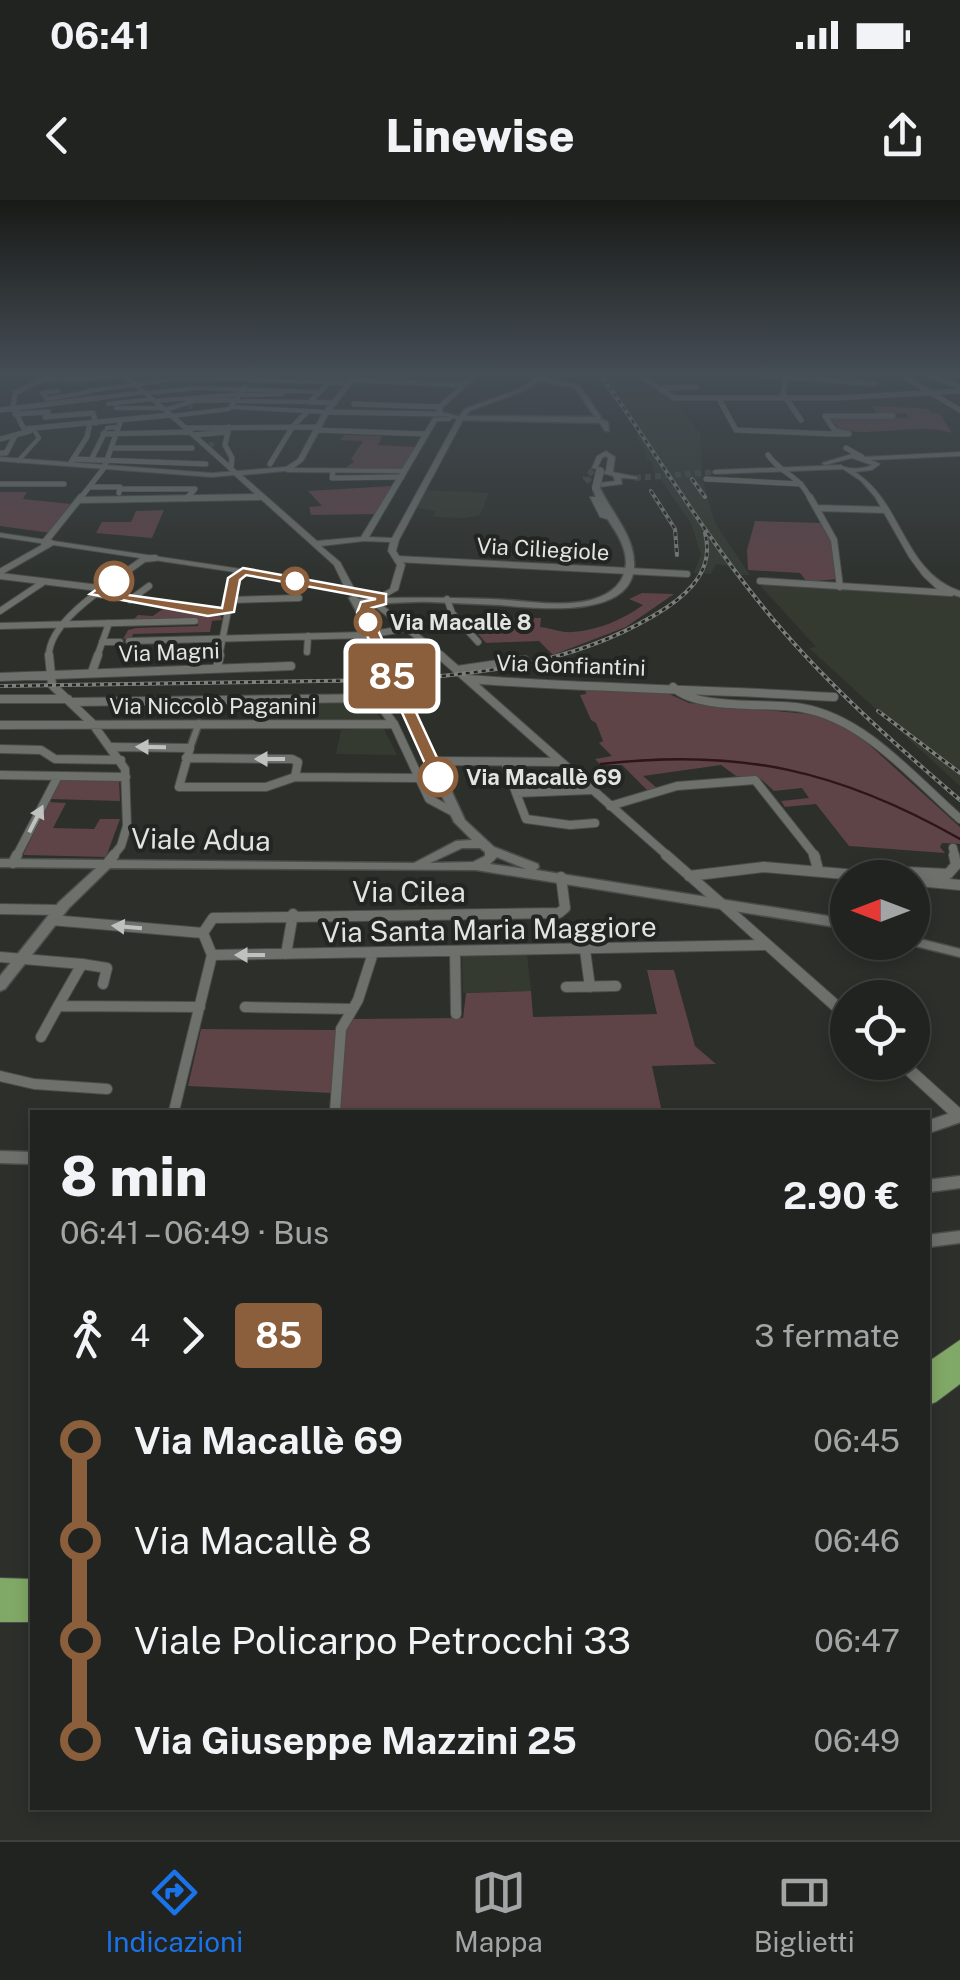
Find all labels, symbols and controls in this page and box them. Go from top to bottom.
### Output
text: 06:41 [50,13,151,58]
icon: back [30,108,85,163]
icon: share [875,108,930,163]
text: Linewise [385,109,575,162]
street label: Via Ciliegiole [476,533,610,565]
unlabelled marker [95,562,133,600]
unlabelled marker [282,568,308,594]
marker: Via Macallè 8 [355,609,381,635]
place label: Via Macallè 8 [390,609,532,635]
street label: Via Magni [118,637,220,667]
line badge: 85 [347,644,437,708]
street label: Via Gonfiantini [496,649,646,681]
text: 85 [368,656,416,697]
street label: Via Niccolò Paganini [109,693,317,719]
one-way arrow [134,739,166,755]
one-way arrow [254,751,286,767]
marker: Via Macallè 69 [419,758,457,796]
place label: Via Macallè 69 [466,764,622,790]
one-way arrow [27,805,44,834]
street label: Viale Adua [131,821,271,857]
north arrow [830,860,930,960]
map controls [830,860,930,1080]
street label: Via Cilea [352,875,466,908]
street label: Via Santa Maria Maggiore [321,910,657,948]
one-way arrow [111,918,142,934]
one-way arrow [233,947,265,963]
button: locate [830,980,930,1080]
text: 8 min [60,1144,208,1208]
text: 2.90 € [783,1173,900,1218]
text: 06:41 – 06:49 · Bus [60,1214,329,1251]
icon: walk [60,1308,115,1363]
icon: forward [165,1308,220,1363]
text: 85 [255,1315,302,1356]
text: 4 [130,1317,150,1354]
text: 3 fermate [754,1317,900,1354]
text: Via Macallè 69 [134,1418,403,1463]
text: 06:45 [813,1422,900,1459]
text: Via Macallè 8 [134,1518,372,1563]
text: 06:46 [814,1522,900,1559]
text: Viale Policarpo Petrocchi 33 [134,1618,631,1663]
text: 06:47 [814,1622,900,1659]
text: Via Giuseppe Mazzini 25 [134,1718,577,1763]
text: 06:49 [814,1722,900,1759]
tab: Indicazioni [105,1865,243,1958]
tab: Mappa [454,1865,543,1958]
tab: Biglietti [754,1865,855,1958]

